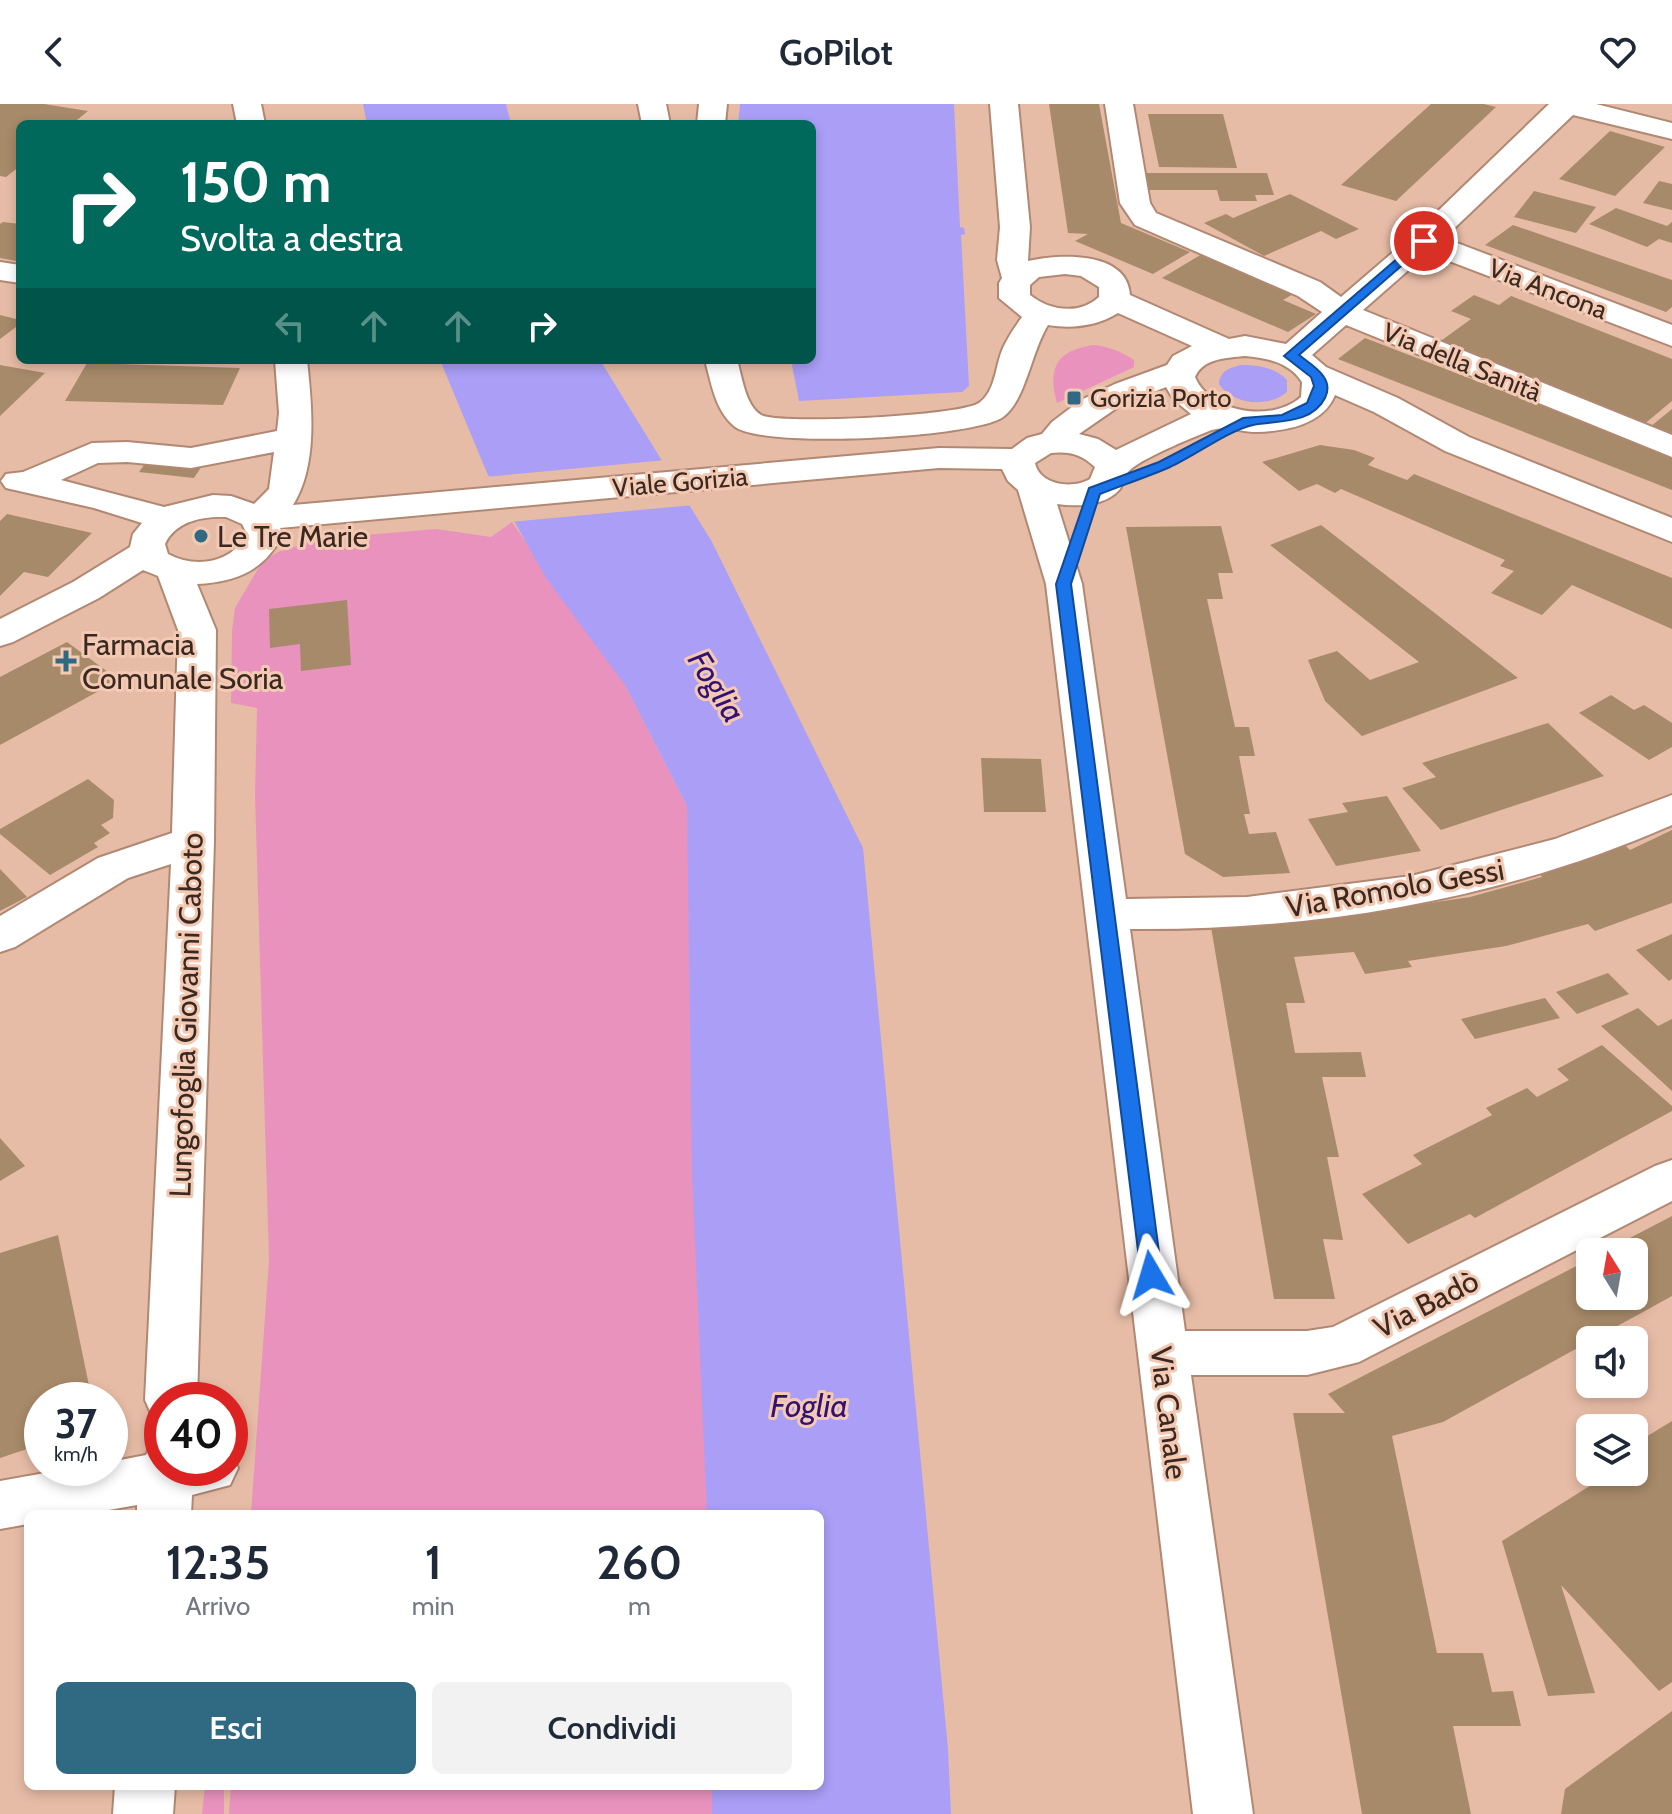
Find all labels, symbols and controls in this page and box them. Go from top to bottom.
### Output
icon: back [32,30,76,74]
text: GoPilot [779,30,893,74]
icon: heart [1596,30,1640,74]
text: 150 m [180,148,332,216]
icon: right [48,152,152,256]
pin [1390,207,1458,275]
text: Svolta a destra [180,216,403,260]
icon: arrive [1402,219,1446,263]
street label: Via Ancona [1484,252,1612,326]
icon: left [268,304,312,348]
icon: ahead [352,304,396,348]
icon: ahead [436,304,480,348]
icon: right [520,304,564,348]
street label: Via della Sanità [1378,316,1546,409]
place label: Gorizia Porto [1090,382,1231,414]
marker: Gorizia Porto [1065,389,1083,407]
street label: Viale Gorizia [611,460,750,504]
place label: Le Tre Marie [217,518,368,555]
marker: Le Tre Marie [192,527,210,545]
place label: Farmacia Comunale Soria [82,626,284,697]
water label: Foglia [680,643,754,729]
marker: Farmacia Comunale Soria [57,652,75,670]
street label: Lungofoglia Giovanni Caboto [161,832,211,1198]
street label: Via Romolo Gessi [1283,851,1507,925]
position arrow [1109,1233,1193,1317]
north arrow [1576,1238,1648,1310]
map controls [1576,1238,1648,1486]
street label: Via Badò [1367,1262,1485,1346]
button: sound [1576,1326,1648,1398]
street label: Via Canale [1143,1345,1195,1481]
speed limit sign: 40 [144,1382,248,1486]
water label: Foglia [770,1386,848,1425]
text: 37 [55,1399,97,1448]
button: layers [1576,1414,1648,1486]
text: km/h [54,1442,98,1466]
text: 12:35 [166,1533,270,1591]
text: 1 [425,1533,442,1591]
text: 260 [596,1533,682,1591]
text: Arrivo [185,1590,250,1622]
text: min [412,1590,455,1622]
text: m [628,1590,651,1622]
button: Esci [56,1682,416,1774]
button: Condividi [432,1682,792,1774]

